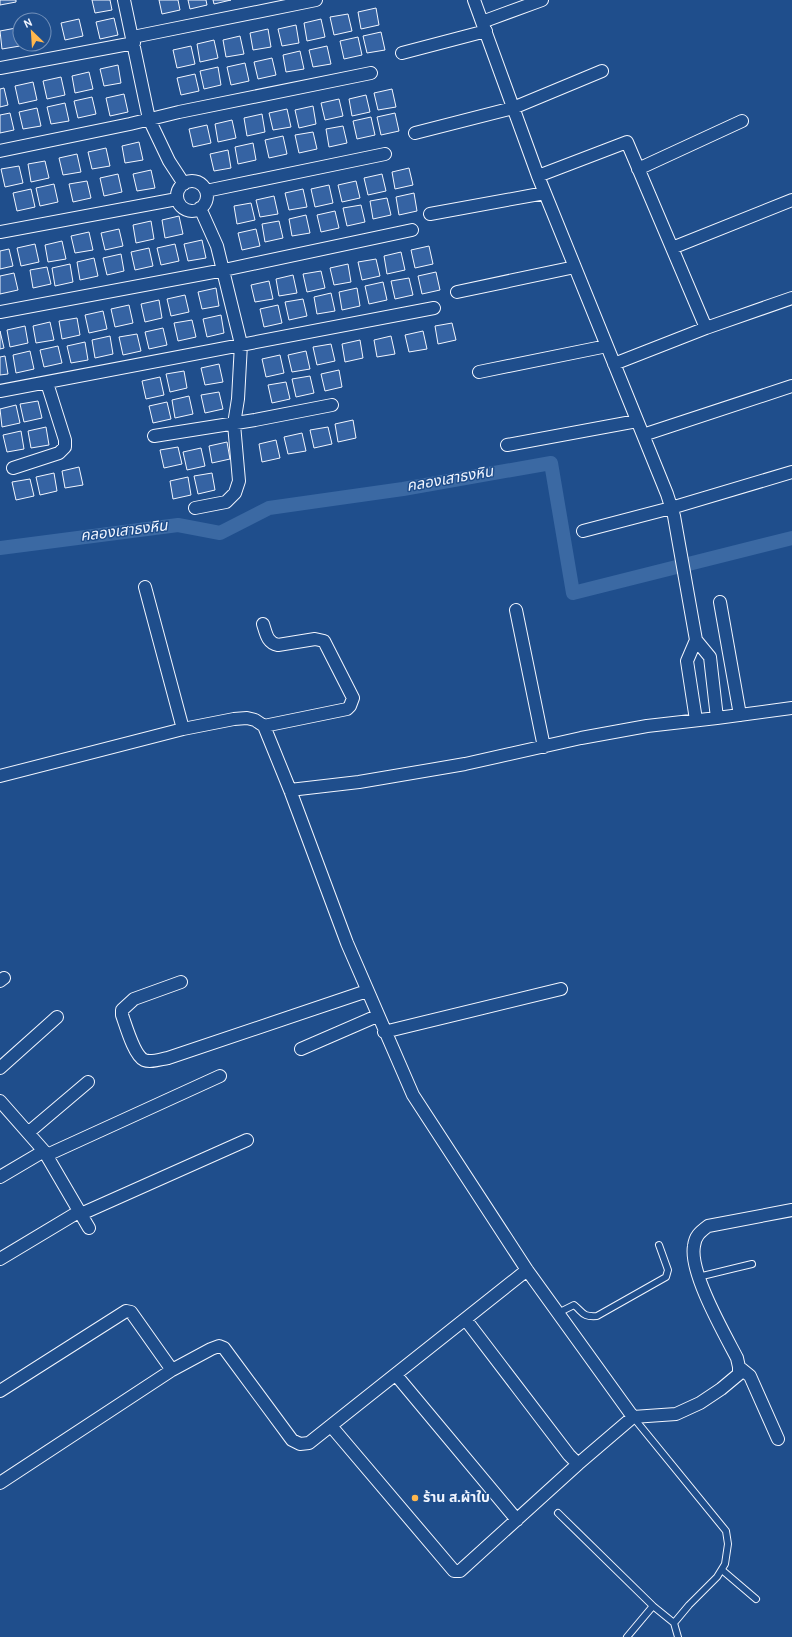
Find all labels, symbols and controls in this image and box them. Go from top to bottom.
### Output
north arrow [12,12,52,52]
text: N [22,16,35,32]
water label: คลองเสาธงหิน [405,463,496,497]
water label: คลองเสาธงหิน [79,517,169,547]
place label: ร้าน ส.ผ้าใบ [423,1490,490,1507]
marker: ร้าน ส.ผ้าใบ [410,1493,420,1503]

